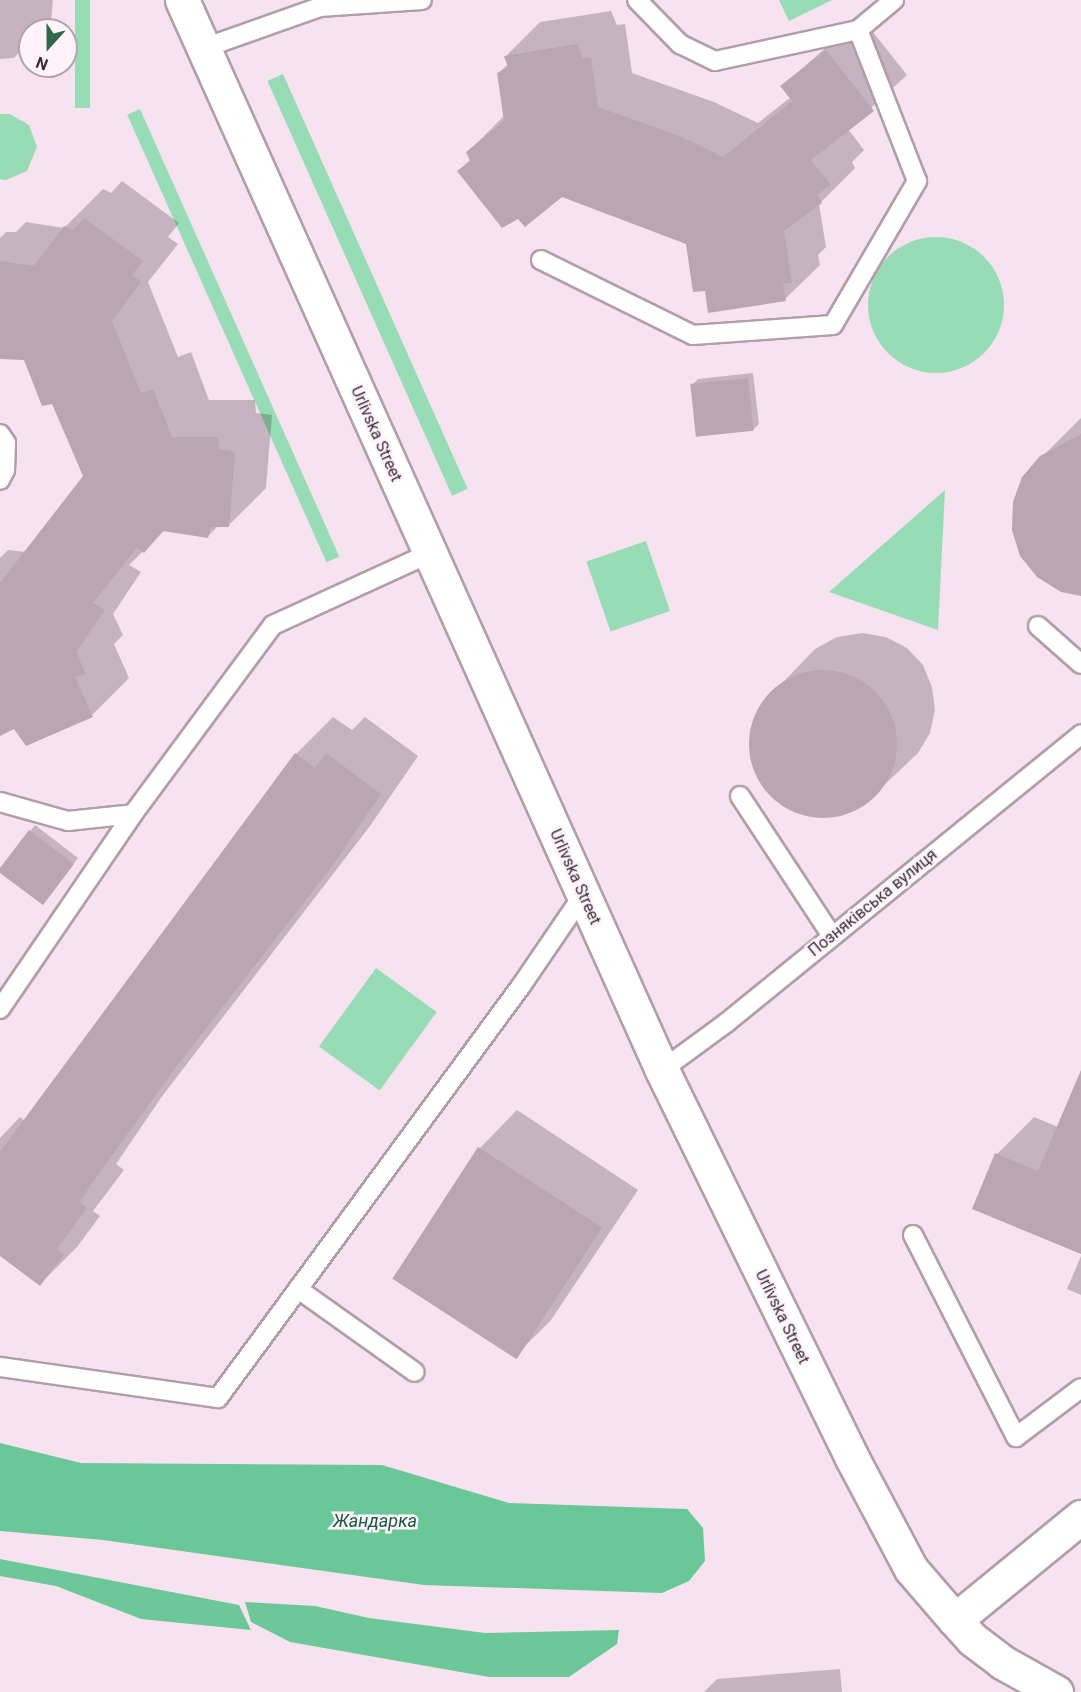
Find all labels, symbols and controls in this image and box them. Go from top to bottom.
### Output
north arrow [18,18,78,78]
text: N [33,53,51,74]
street label: Urlivska Street [346,383,406,485]
street label: Urlivska Street [545,826,605,928]
street label: Позняківська вулиця [805,845,941,961]
street label: Urlivska Street [751,1267,813,1367]
water label: Жандарка [333,1510,417,1532]

